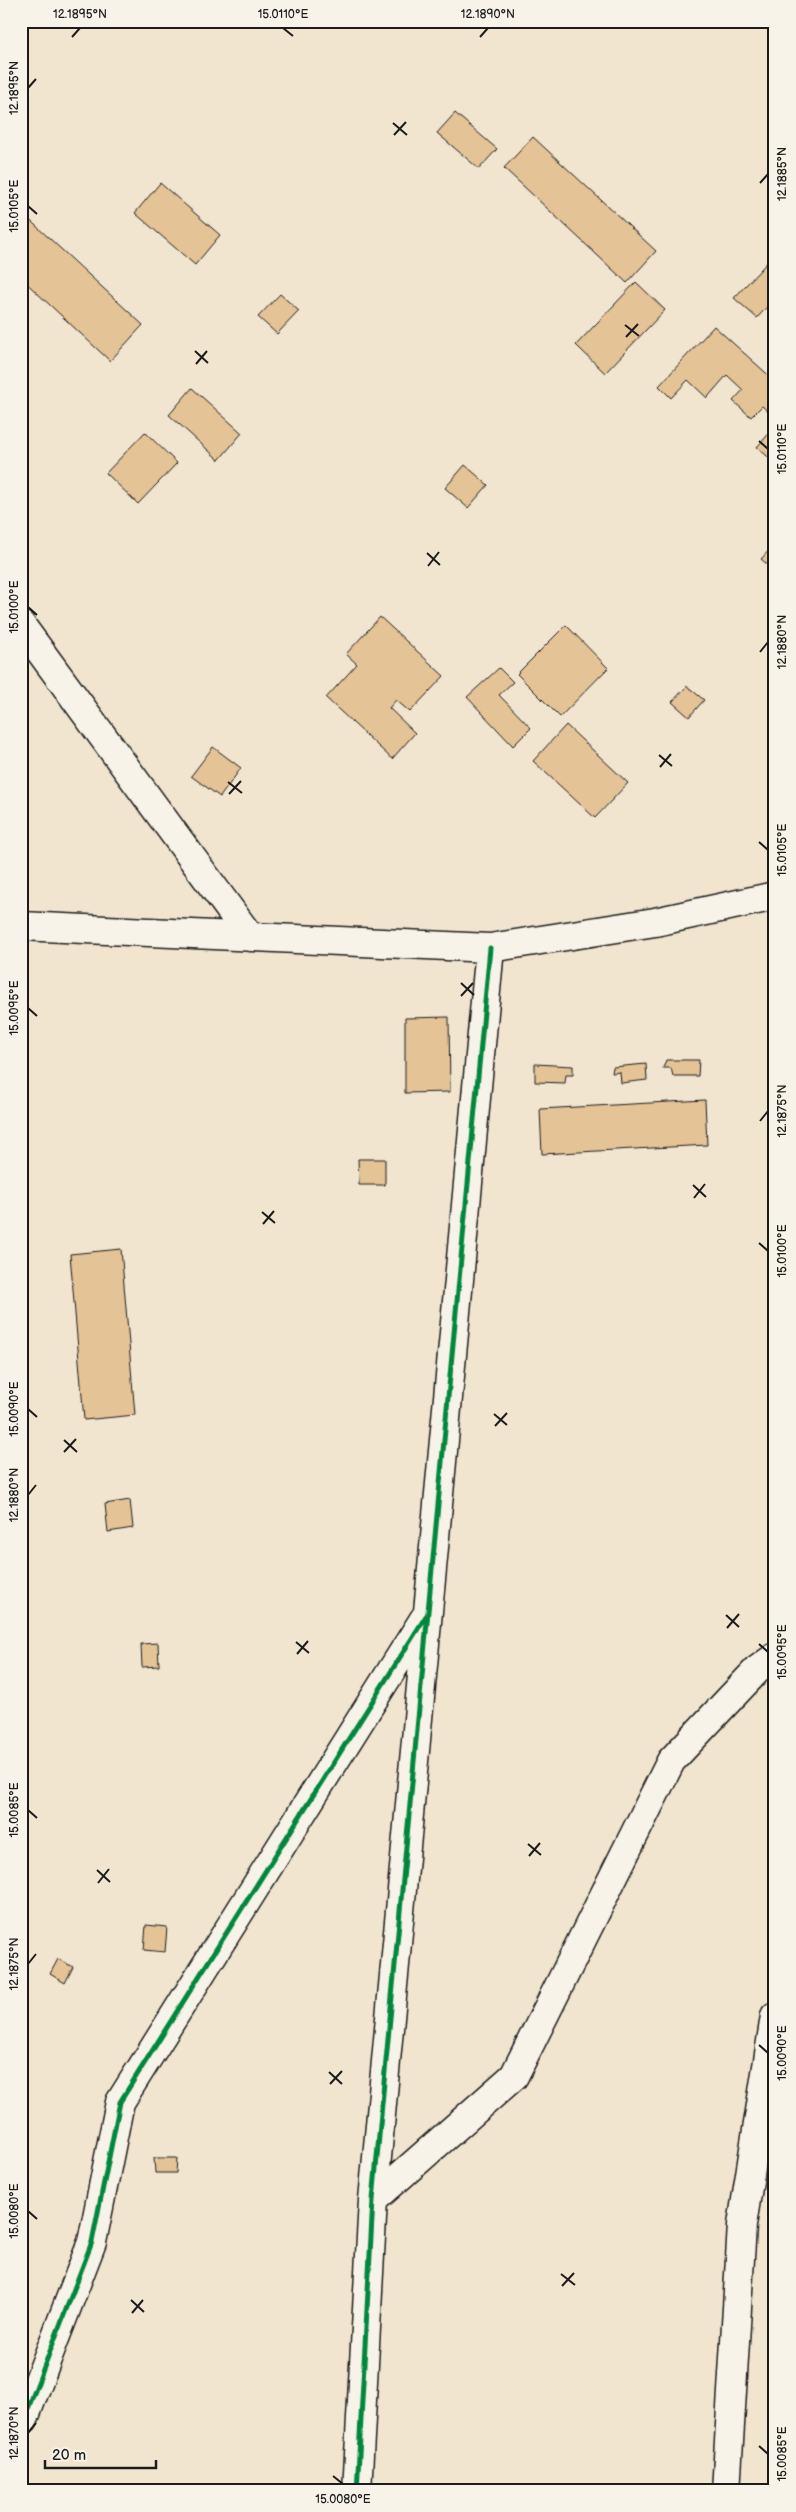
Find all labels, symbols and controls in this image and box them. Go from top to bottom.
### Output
text: 12.1895°N [53,7,107,22]
text: 15.0110°E [258,7,308,22]
text: 12.1890°N [461,7,515,22]
text: 12.1895°N [7,61,22,115]
text: 12.1885°N [775,147,790,201]
text: 15.0105°E [7,180,22,232]
text: 15.0110°E [775,424,790,474]
text: 15.0100°E [7,580,22,634]
text: 12.1880°N [775,615,790,669]
text: 15.0105°E [775,824,790,876]
text: 15.0095°E [7,980,22,1036]
text: 12.1875°N [775,1085,790,1137]
text: 15.0100°E [775,1224,790,1278]
text: 15.0090°E [7,1381,22,1437]
text: 12.1880°N [7,1468,22,1522]
text: 15.0095°E [775,1624,790,1680]
text: 15.0085°E [7,1782,22,1838]
text: 12.1875°N [7,1938,22,1990]
text: 15.0090°E [775,2025,790,2081]
text: 15.0080°E [7,2183,22,2239]
text: 12.1870°N [7,2406,22,2460]
text: 15.0085°E [775,2426,790,2482]
scale bar [45,2437,156,2469]
text: 20 m [52,2446,86,2465]
text: 15.0080°E [315,2492,371,2507]

